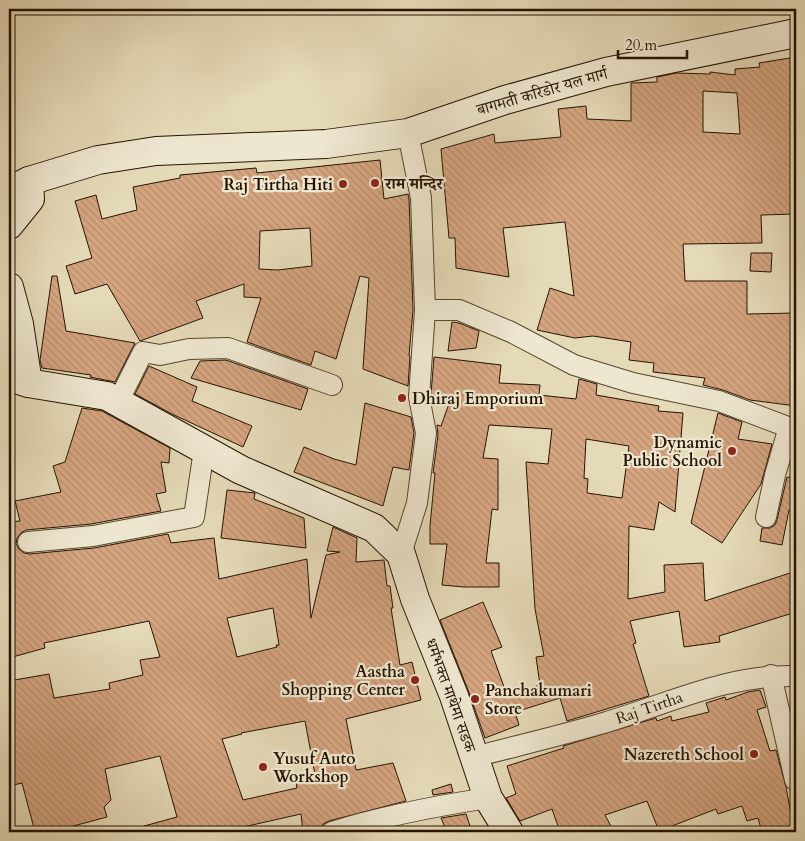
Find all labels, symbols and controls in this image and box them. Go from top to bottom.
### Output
scale bar [618,28,686,60]
text: 20 m [625,35,657,55]
street label: बागमती करिडोर यल मार्ग [473,62,612,121]
place label: राम मन्दिर [384,173,444,195]
place label: Raj Tirtha Hiti [224,174,333,196]
marker: राम मन्दिर [369,177,381,189]
marker: Raj Tirtha Hiti [337,178,349,190]
place label: Dhiraj Emporium [412,388,544,410]
marker: Dhiraj Emporium [396,392,408,404]
place label: Dynamic Public School [623,432,722,472]
marker: Dynamic Public School [726,445,738,457]
street label: धर्मभक्त माथेमा सडक [419,635,481,757]
place label: Aastha Shopping Center [282,661,406,701]
marker: Aastha Shopping Center [409,674,421,686]
place label: Panchakumari Store [485,680,592,720]
street label: Raj Tirtha [613,686,686,730]
marker: Panchakumari Store [469,693,481,705]
place label: Nazereth School [624,744,744,766]
place label: Yusuf Auto Workshop [272,748,356,788]
marker: Nazereth School [748,748,760,760]
marker: Yusuf Auto Workshop [257,761,269,773]

